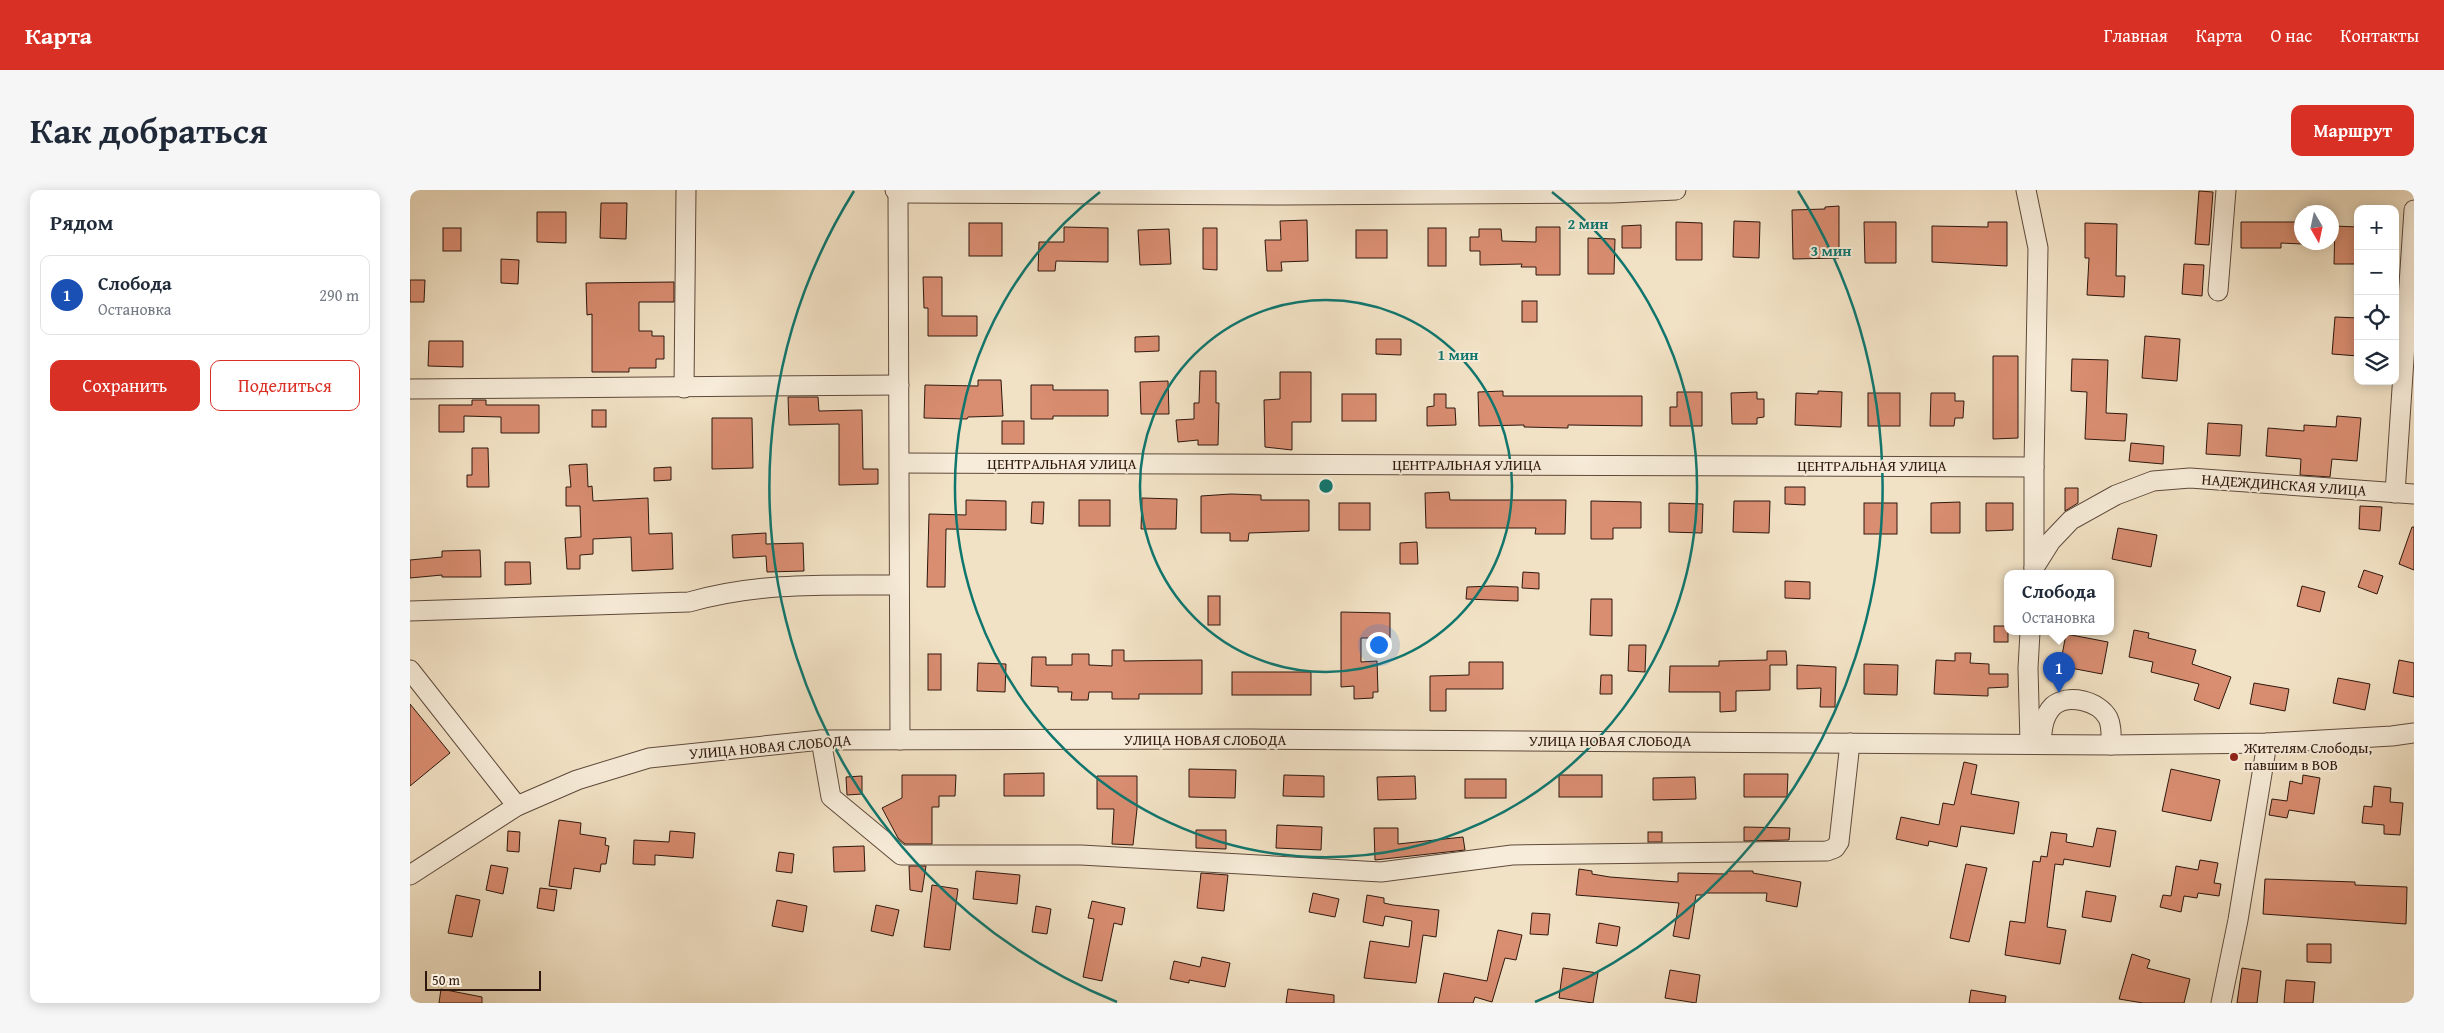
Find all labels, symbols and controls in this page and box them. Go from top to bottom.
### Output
text: Карта [25,18,92,53]
text: Главная [2104,22,2168,49]
text: Карта [2196,22,2242,49]
text: О нас [2270,22,2312,49]
text: Контакты [2340,22,2419,49]
text: Как добраться [30,105,268,156]
button: Маршрут [2291,105,2414,156]
north arrow [2294,205,2339,250]
map controls [2354,205,2399,385]
button: + [2354,205,2399,250]
text: Рядом [50,207,113,238]
text: 2 мин [1568,213,1609,234]
text: 3 мин [1811,240,1852,261]
button: − [2354,250,2399,295]
text: Слобода [98,269,172,297]
text: 1 [63,283,71,307]
text: 290 m [319,283,359,307]
button: locate [2354,295,2399,340]
text: Остановка [98,297,171,321]
button: layers [2354,340,2399,385]
text: 1 мин [1438,344,1479,365]
button: Сохранить [50,360,200,411]
button: Поделиться [210,360,360,411]
street label: ЦЕНТРАЛЬНАЯ УЛИЦА [987,453,1137,474]
street label: ЦЕНТРАЛЬНАЯ УЛИЦА [1392,454,1542,475]
street label: ЦЕНТРАЛЬНАЯ УЛИЦА [1797,455,1947,476]
street label: НАДЕЖДИНСКАЯ УЛИЦА [2201,468,2367,501]
centre of rings [1317,477,1335,495]
popup [2004,570,2114,635]
text: Слобода [2022,577,2096,605]
text: Остановка [2022,605,2095,629]
your location [1366,632,1392,658]
pin: 1 [2043,652,2075,693]
street label: УЛИЦА НОВАЯ СЛОБОДА [688,729,852,764]
street label: УЛИЦА НОВАЯ СЛОБОДА [1124,729,1286,750]
street label: УЛИЦА НОВАЯ СЛОБОДА [1529,730,1691,751]
place label: Жителям Слободы, павшим в ВОВ [2243,737,2372,775]
marker: Жителям Слободы, павшим в ВОВ [2228,751,2240,763]
scale bar [425,968,541,991]
text: 50 m [432,970,460,990]

